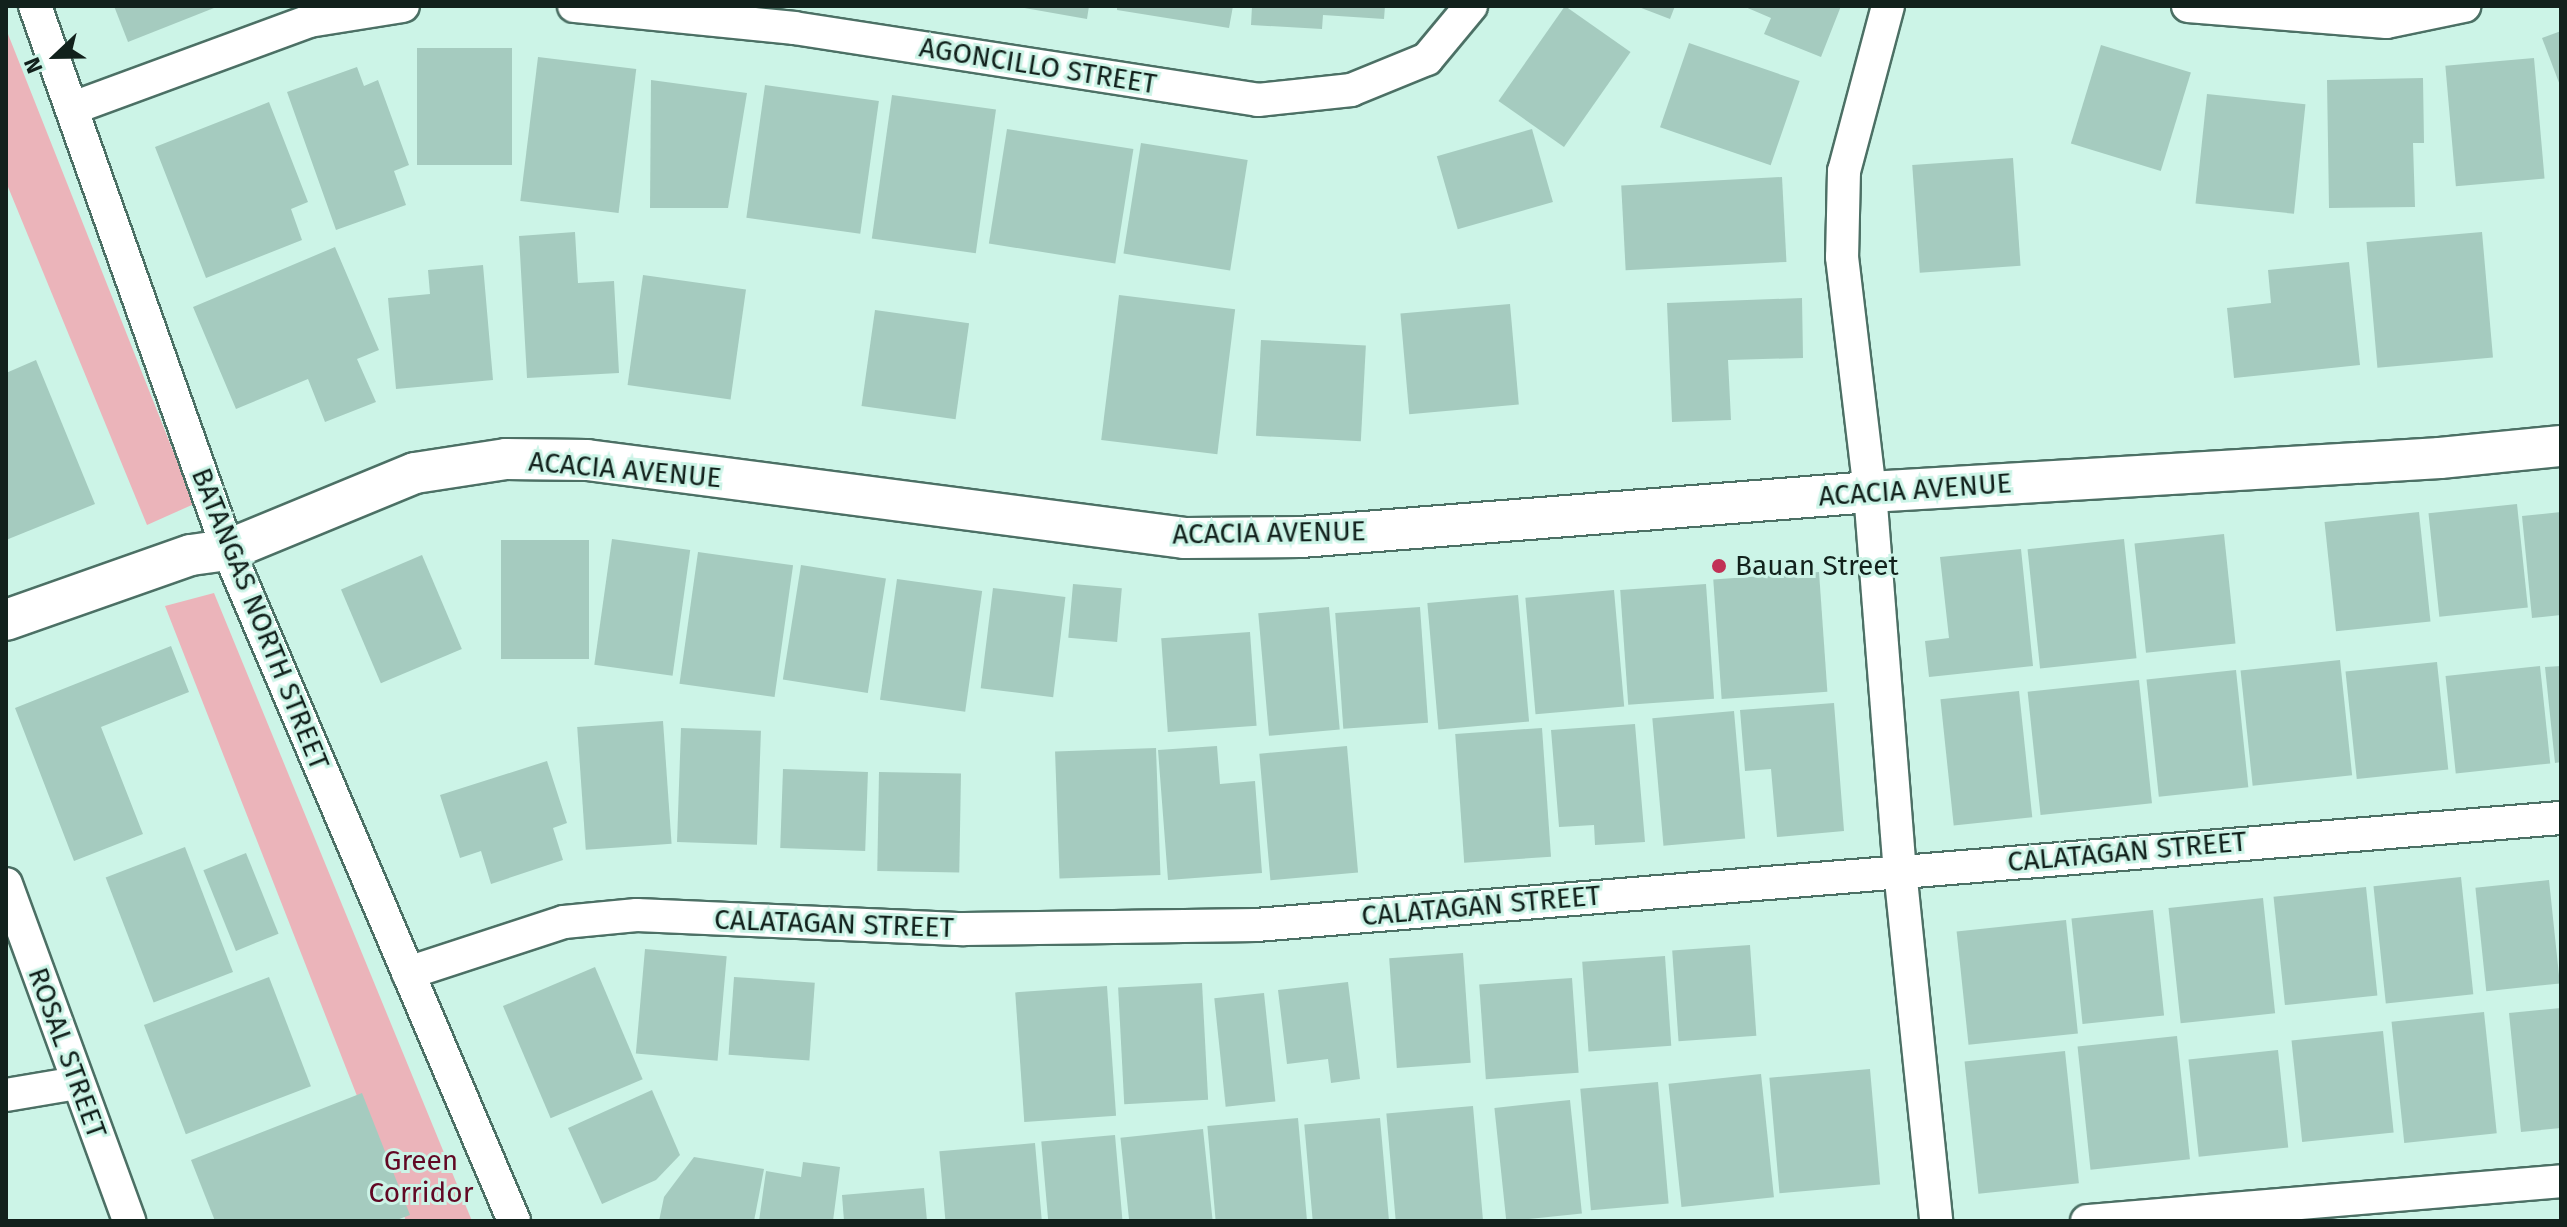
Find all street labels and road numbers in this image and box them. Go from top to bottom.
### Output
street label: AGONCILLO STREET [917,31,1159,101]
street label: ACACIA AVENUE [527,445,723,495]
street label: BATANGAS NORTH STREET [184,463,336,775]
street label: ACACIA AVENUE [1817,466,2013,514]
street label: ACACIA AVENUE [1172,515,1366,551]
street label: CALATAGAN STREET [2006,825,2248,879]
street label: CALATAGAN STREET [1360,879,1602,933]
street label: CALATAGAN STREET [714,903,954,945]
street label: ROSAL STREET [21,963,113,1143]

